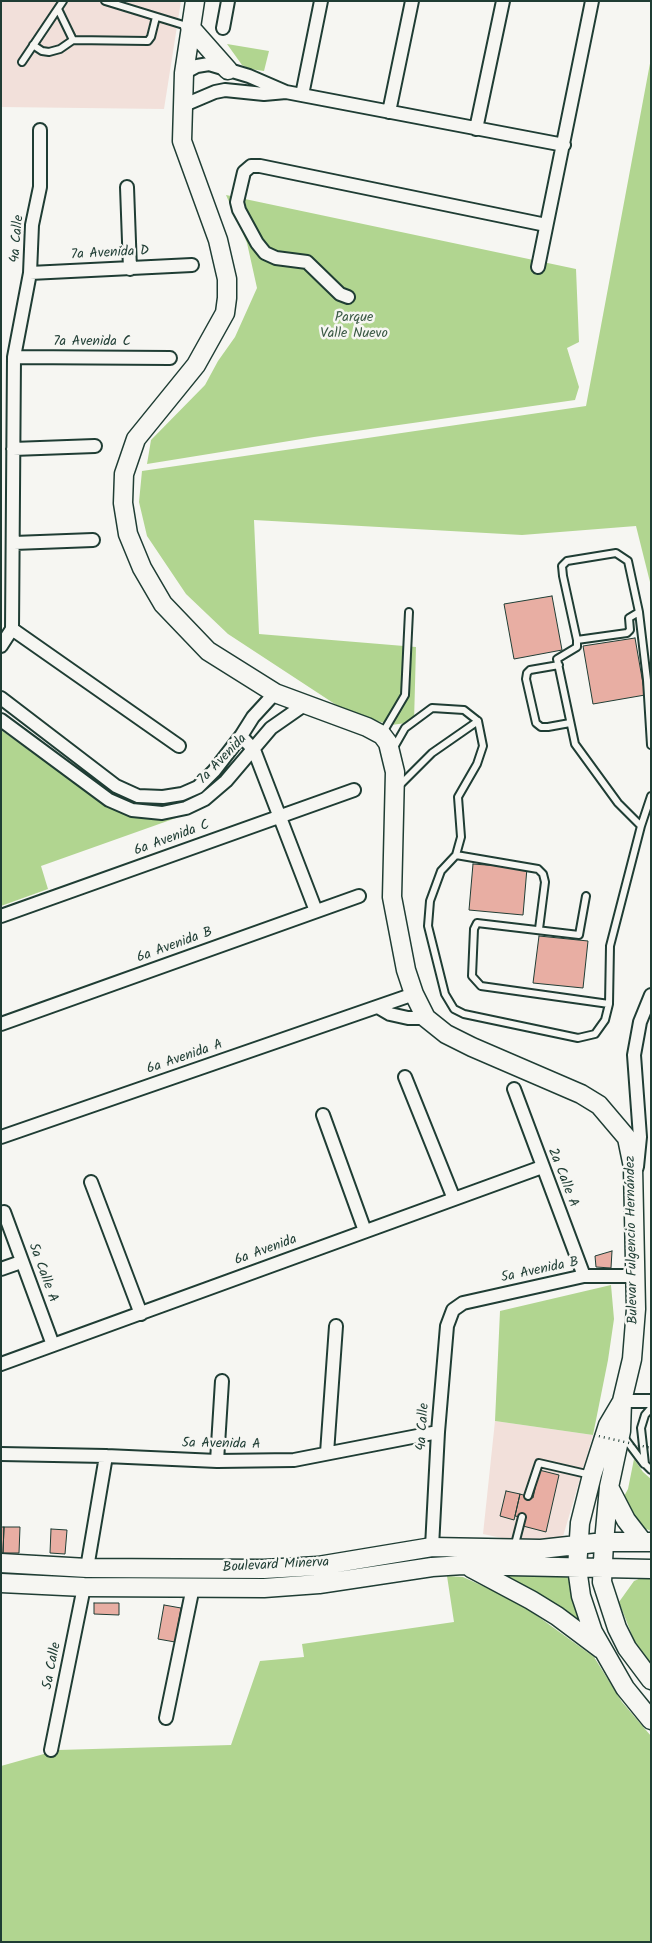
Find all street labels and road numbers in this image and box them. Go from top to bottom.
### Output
street label: 4a Calle [8,214,28,264]
street label: 7a Avenida D [70,244,150,264]
street label: 7a Avenida C [53,335,131,351]
street label: 7a Avenida [195,731,251,789]
street label: 6a Avenida C [132,818,212,860]
street label: 6a Avenida B [135,925,215,967]
street label: 6a Avenida A [145,1037,225,1079]
street label: 2a Calle A [543,1146,581,1210]
street label: Bulevar Fulgencio Hernández [623,1155,643,1325]
street label: 6a Avenida [233,1232,299,1270]
street label: 5a Calle A [24,1241,60,1305]
street label: 5a Avenida B [499,1255,581,1287]
street label: 4a Calle [414,1402,434,1452]
street label: 5a Avenida A [181,1436,261,1454]
street label: Boulevard Minerva [222,1555,330,1577]
street label: 5a Calle [40,1641,66,1691]

